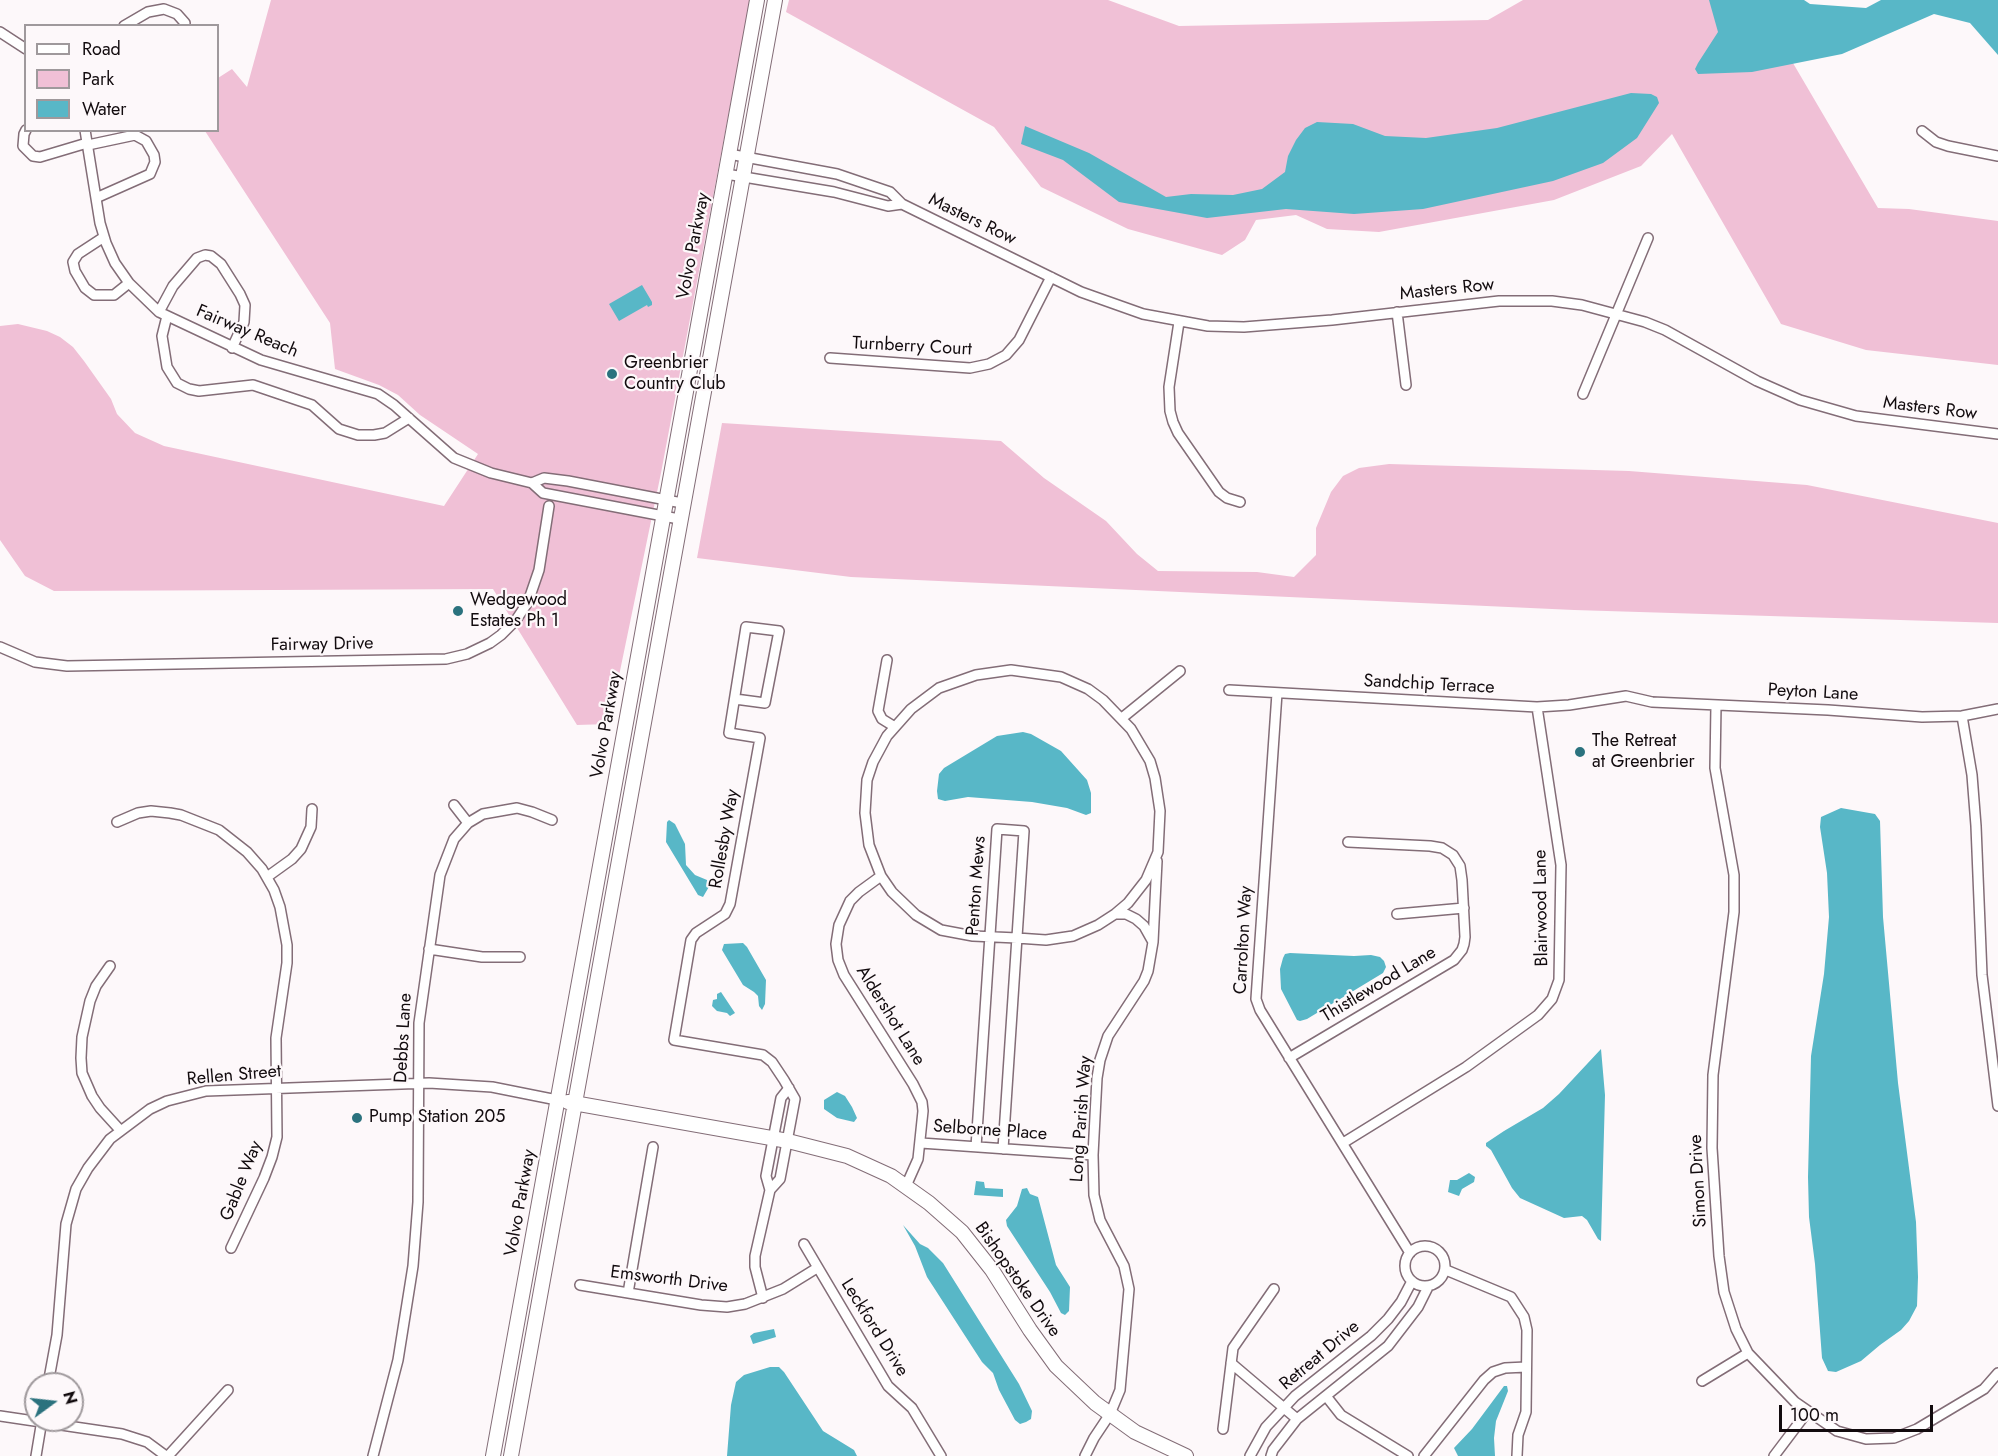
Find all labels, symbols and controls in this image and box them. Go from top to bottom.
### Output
legend [24,24,219,132]
text: Road [82,36,121,62]
text: Park [82,66,114,92]
text: Water [82,96,126,122]
street label: Masters Row [925,190,1019,250]
street label: Volvo Parkway [673,191,715,301]
street label: Masters Row [1399,274,1495,306]
street label: Fairway Reach [193,301,301,363]
street label: Turnberry Court [852,333,972,361]
place label: Greenbrier Country Club [624,353,726,395]
marker: Greenbrier Country Club [605,367,619,381]
street label: Masters Row [1882,393,1978,425]
place label: Wedgewood Estates Ph 1 [470,590,567,632]
marker: Wedgewood Estates Ph 1 [451,604,465,618]
street label: Fairway Drive [270,633,374,657]
street label: Volvo Parkway [587,670,627,780]
street label: Sandchip Terrace [1363,671,1495,699]
street label: Peyton Lane [1767,680,1859,706]
place label: The Retreat at Greenbrier [1592,731,1695,774]
marker: The Retreat at Greenbrier [1573,745,1587,759]
street label: Rollesby Way [706,788,744,890]
street label: Penton Mews [963,835,991,937]
street label: Blairwood Lane [1530,849,1554,967]
street label: Carrolton Way [1230,885,1258,995]
street label: Thistlewood Lane [1318,942,1440,1028]
street label: Aldershot Lane [851,962,929,1070]
street label: Debbs Lane [391,992,417,1084]
street label: Long Parish Way [1067,1055,1097,1183]
street label: Rellen Street [186,1061,282,1091]
place label: Pump Station 205 [369,1107,505,1129]
marker: Pump Station 205 [350,1111,364,1125]
street label: Selborne Place [932,1116,1048,1146]
street label: Simon Drive [1686,1134,1712,1228]
street label: Gable Way [216,1138,268,1224]
street label: Volvo Parkway [501,1148,541,1258]
street label: Bishopstoke Drive [969,1218,1065,1342]
street label: Emsworth Drive [609,1262,729,1298]
street label: Leckford Drive [836,1275,912,1381]
street label: Retreat Drive [1276,1316,1364,1396]
north arrow [24,1372,84,1432]
text: N [57,1389,83,1407]
scale bar [1782,1393,1936,1431]
text: 100 m [1790,1402,1839,1428]

